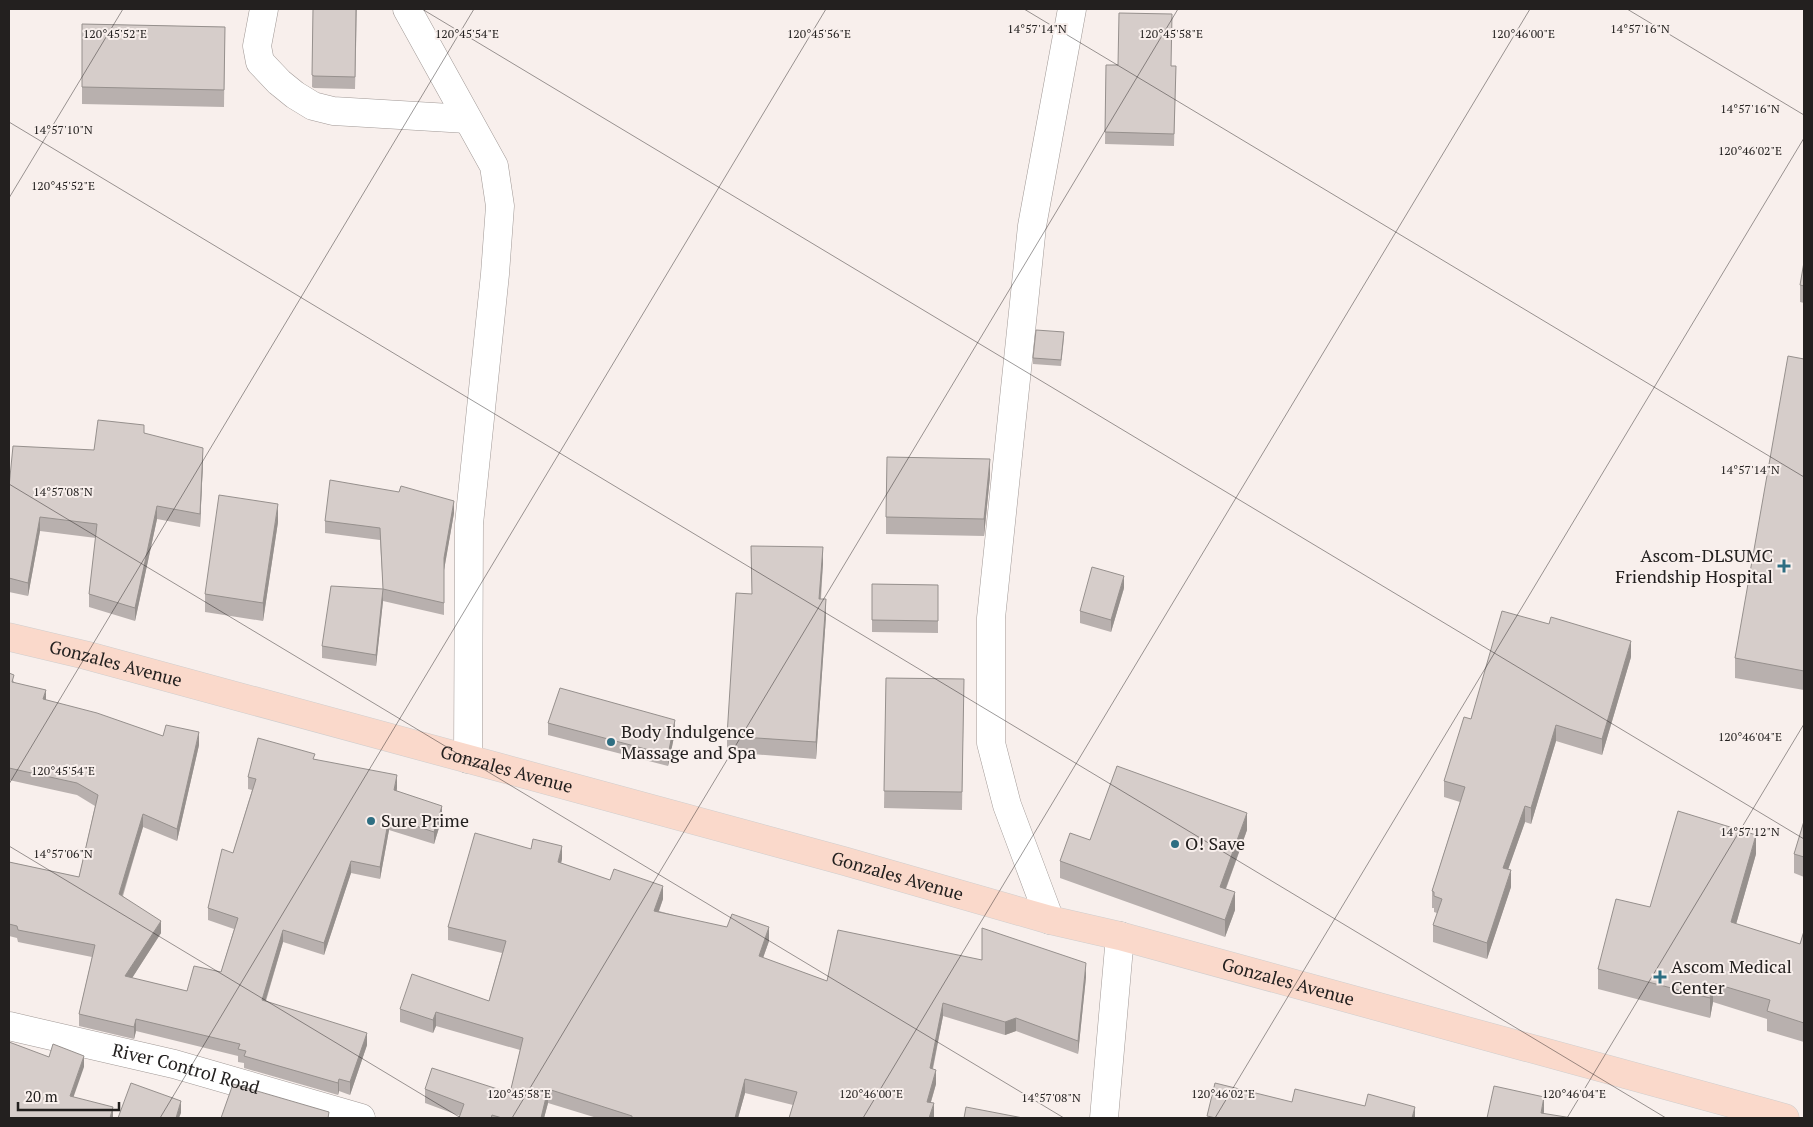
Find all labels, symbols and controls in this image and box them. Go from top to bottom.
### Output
text: 14°57'14"N [1007,21,1067,36]
text: 14°57'16"N [1610,21,1670,36]
text: 120°45'52"E [83,26,147,41]
text: 120°45'54"E [435,26,499,41]
text: 120°45'56"E [787,26,851,41]
text: 120°45'58"E [1139,26,1203,41]
text: 120°46'00"E [1491,26,1555,41]
text: 14°57'16"N [1720,101,1780,116]
text: 14°57'10"N [33,122,93,137]
text: 120°46'02"E [1718,143,1782,158]
text: 120°45'52"E [31,178,95,193]
text: 14°57'14"N [1720,462,1780,477]
text: 14°57'08"N [33,484,93,499]
place label: Ascom-DLSUMC Friendship Hospital [1615,543,1773,588]
marker: Ascom-DLSUMC Friendship Hospital [1777,559,1791,573]
street label: Gonzales Avenue [47,634,185,692]
place label: Body Indulgence Massage and Spa [621,719,756,764]
text: 120°46'04"E [1718,729,1782,744]
marker: Body Indulgence Massage and Spa [605,736,617,748]
street label: Gonzales Avenue [438,739,576,798]
text: 120°45'54"E [31,763,95,778]
place label: Sure Prime [381,808,469,832]
marker: Sure Prime [365,815,377,827]
text: 14°57'12"N [1720,824,1780,839]
place label: O! Save [1185,831,1245,855]
marker: O! Save [1169,838,1181,850]
street label: Gonzales Avenue [829,845,966,906]
text: 14°57'06"N [33,846,93,861]
street label: Gonzales Avenue [1220,952,1357,1011]
place label: Ascom Medical Center [1671,954,1792,999]
marker: Ascom Medical Center [1653,970,1667,984]
street label: River Control Road [110,1037,263,1099]
scale bar [18,1080,119,1112]
text: 20 m [25,1086,58,1106]
text: 120°45'58"E [487,1086,551,1101]
text: 120°46'00"E [839,1086,903,1101]
text: 120°46'02"E [1191,1086,1255,1101]
text: 120°46'04"E [1542,1086,1606,1101]
text: 14°57'08"N [1021,1090,1081,1105]

